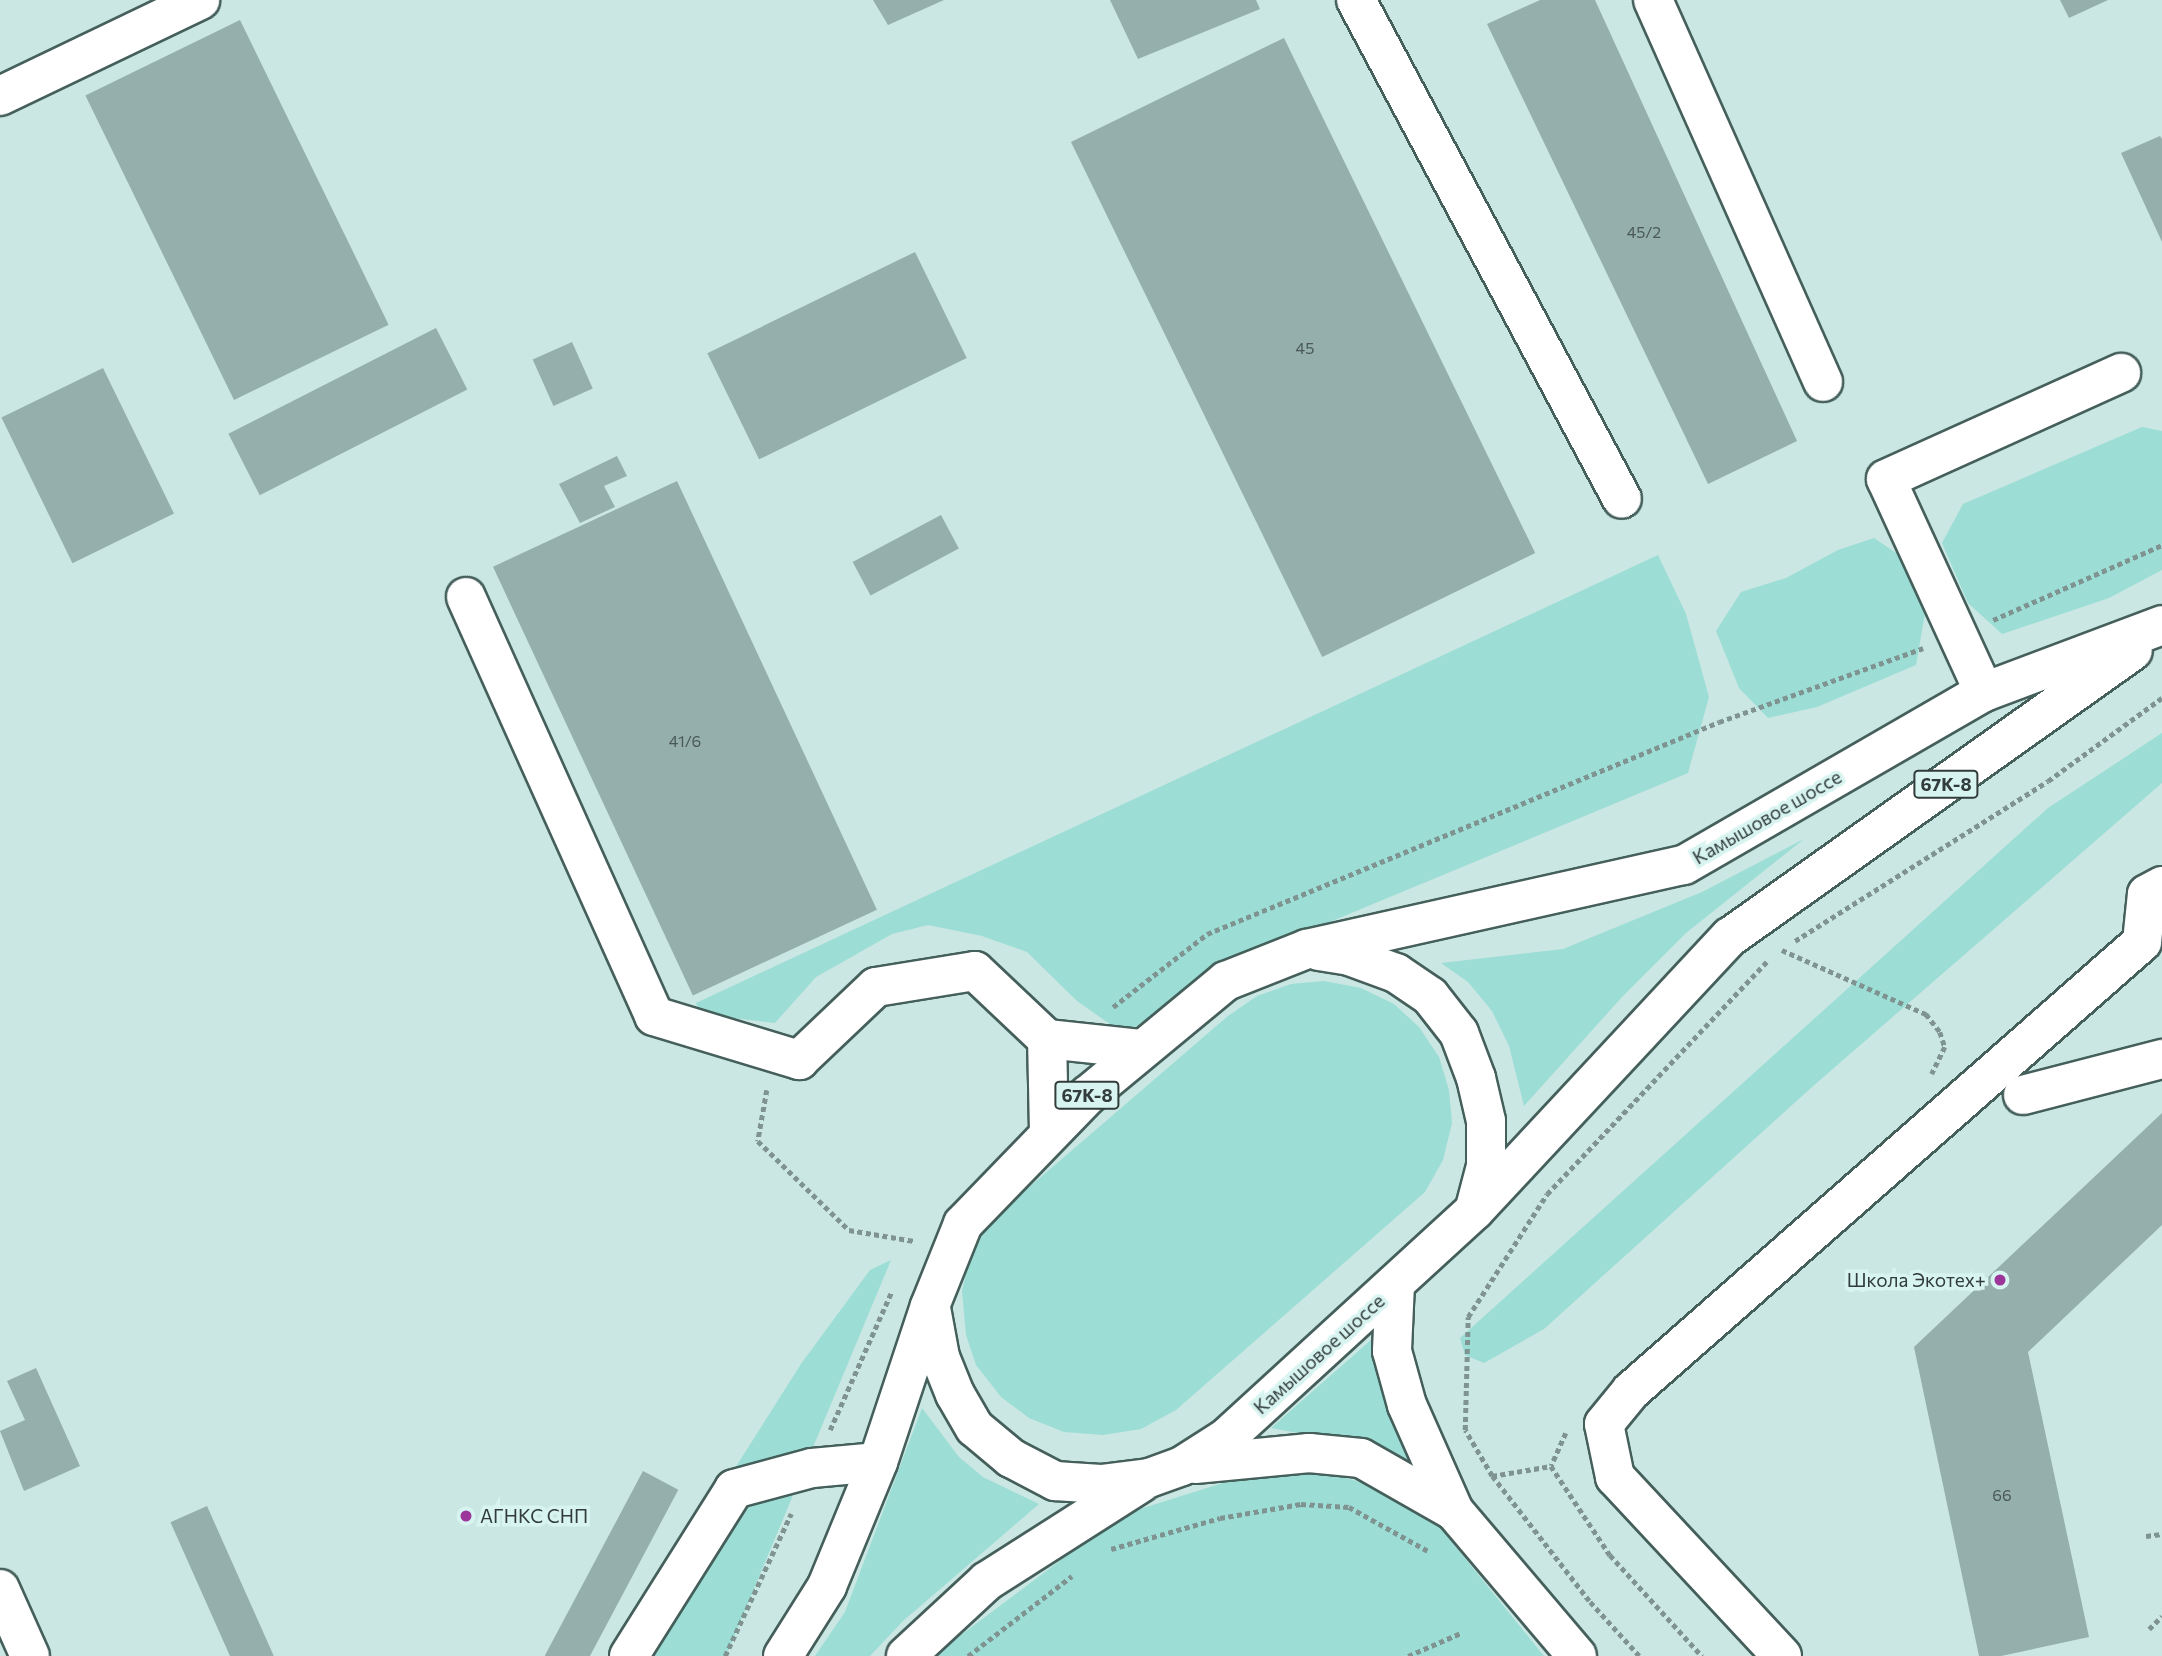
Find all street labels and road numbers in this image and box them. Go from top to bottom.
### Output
street label: Камышовое шоссе [1689,765,1845,869]
road number: 67К-8 [1913,770,1979,798]
road number: 67К-8 [1054,1080,1120,1110]
street label: Камышовое шоссе [1249,1289,1389,1419]

